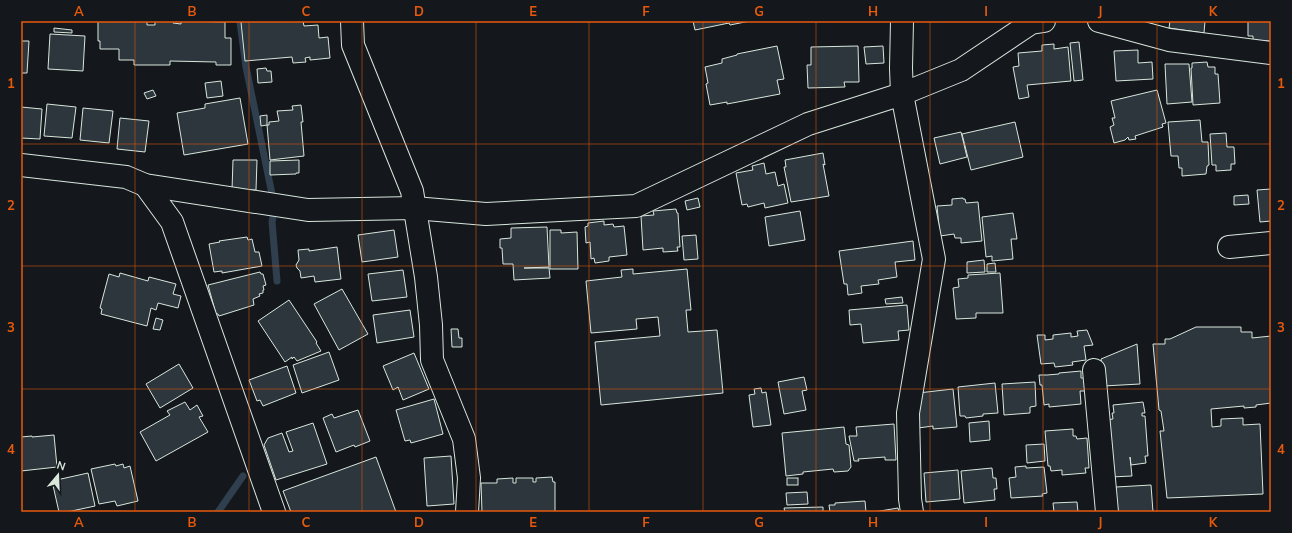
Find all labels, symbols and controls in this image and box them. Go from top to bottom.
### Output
text: A [74,3,84,19]
text: B [188,3,197,19]
text: C [302,3,311,19]
text: D [414,3,424,19]
text: E [529,3,537,19]
text: F [642,3,650,19]
text: G [754,3,764,19]
text: H [868,3,878,19]
text: I [984,3,988,19]
text: J [1098,3,1102,19]
text: K [1209,3,1219,19]
text: 1 [7,75,15,91]
text: 1 [1277,75,1285,91]
text: 2 [7,197,15,213]
text: 2 [1277,197,1285,213]
text: 3 [7,319,15,335]
text: 3 [1277,319,1285,335]
text: 4 [7,441,15,457]
text: 4 [1277,441,1285,457]
north arrow [38,455,78,495]
text: N [55,458,67,474]
text: A [74,514,84,530]
text: B [188,514,197,530]
text: C [302,514,311,530]
text: D [414,514,424,530]
text: E [529,514,537,530]
text: F [642,514,650,530]
text: G [754,514,764,530]
text: H [868,514,878,530]
text: I [984,514,988,530]
text: J [1098,514,1102,530]
text: K [1209,514,1219,530]

